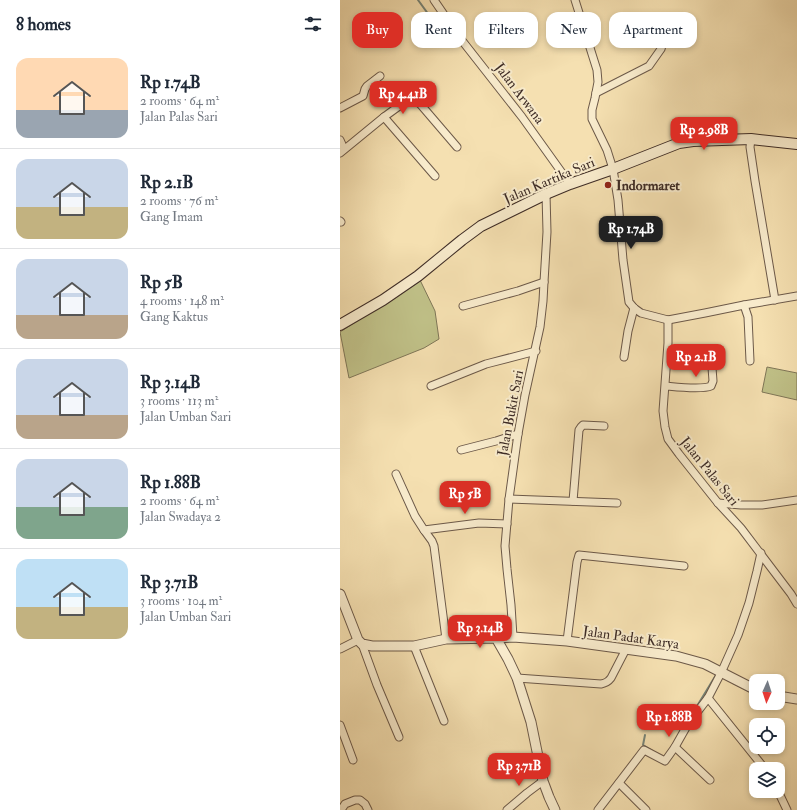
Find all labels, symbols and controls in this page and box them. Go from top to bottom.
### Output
chip: Buy [352,12,403,48]
chip: Rent [411,12,466,48]
chip: Filters [474,12,538,48]
chip: New [546,12,601,48]
chip: Apartment [609,12,697,48]
icon: filters [302,13,324,35]
text: 8 homes [16,14,71,35]
street label: Jalan Arwana [491,59,548,127]
text: Rp 1.74B [140,72,201,93]
icon: home [48,74,96,122]
pin: Rp 4.41B [362,81,444,115]
text: Rp 4.41B [379,86,427,102]
text: 2 rooms · 64 m² [140,93,219,109]
text: Jalan Palas Sari [140,109,218,125]
pin: Rp 2.98B [663,117,745,151]
text: Rp 2.98B [679,122,729,138]
street label: Jalan Kartika Sari [500,153,598,208]
text: Rp 2.1B [140,172,193,193]
icon: home [48,175,96,223]
place label: Indormaret [616,177,680,194]
marker: Indormaret [603,180,613,190]
text: 2 rooms · 76 m² [140,193,218,209]
text: Gang Imam [140,209,203,225]
pin: Rp 1.74B [590,216,672,250]
text: Rp 1.74B [608,221,654,237]
text: Rp 5B [140,272,183,293]
icon: home [48,275,96,323]
text: 4 rooms · 148 m² [140,293,224,309]
text: Gang Kaktus [140,309,208,325]
pin: Rp 2.1B [659,344,733,378]
text: Rp 2.1B [676,349,716,365]
street label: Jalan Bukit Sari [494,368,527,459]
text: Rp 3.14B [140,372,201,393]
icon: home [48,375,96,423]
text: 3 rooms · 113 m² [140,393,218,409]
text: Jalan Umban Sari [140,409,231,425]
street label: Jalan Palas Sari [676,433,743,509]
text: Rp 1.88B [140,472,201,493]
icon: home [48,475,96,523]
pin: Rp 5B [437,481,493,515]
text: Rp 5B [449,486,481,502]
text: 2 rooms · 64 m² [140,493,219,509]
text: Jalan Swadaya 2 [140,509,221,525]
text: Rp 3.71B [140,572,199,593]
icon: home [48,575,96,623]
text: 3 rooms · 104 m² [140,593,222,609]
text: Jalan Umban Sari [140,609,231,625]
pin: Rp 3.14B [439,615,521,649]
text: Rp 3.14B [457,620,503,636]
street label: Jalan Padat Karya [581,622,680,654]
north arrow [749,674,785,710]
map controls [749,674,785,798]
pin: Rp 1.88B [628,704,710,738]
text: Rp 1.88B [646,709,692,725]
button: locate [749,718,785,754]
pin: Rp 3.71B [478,753,560,787]
text: Rp 3.71B [497,758,541,774]
button: layers [749,762,785,798]

